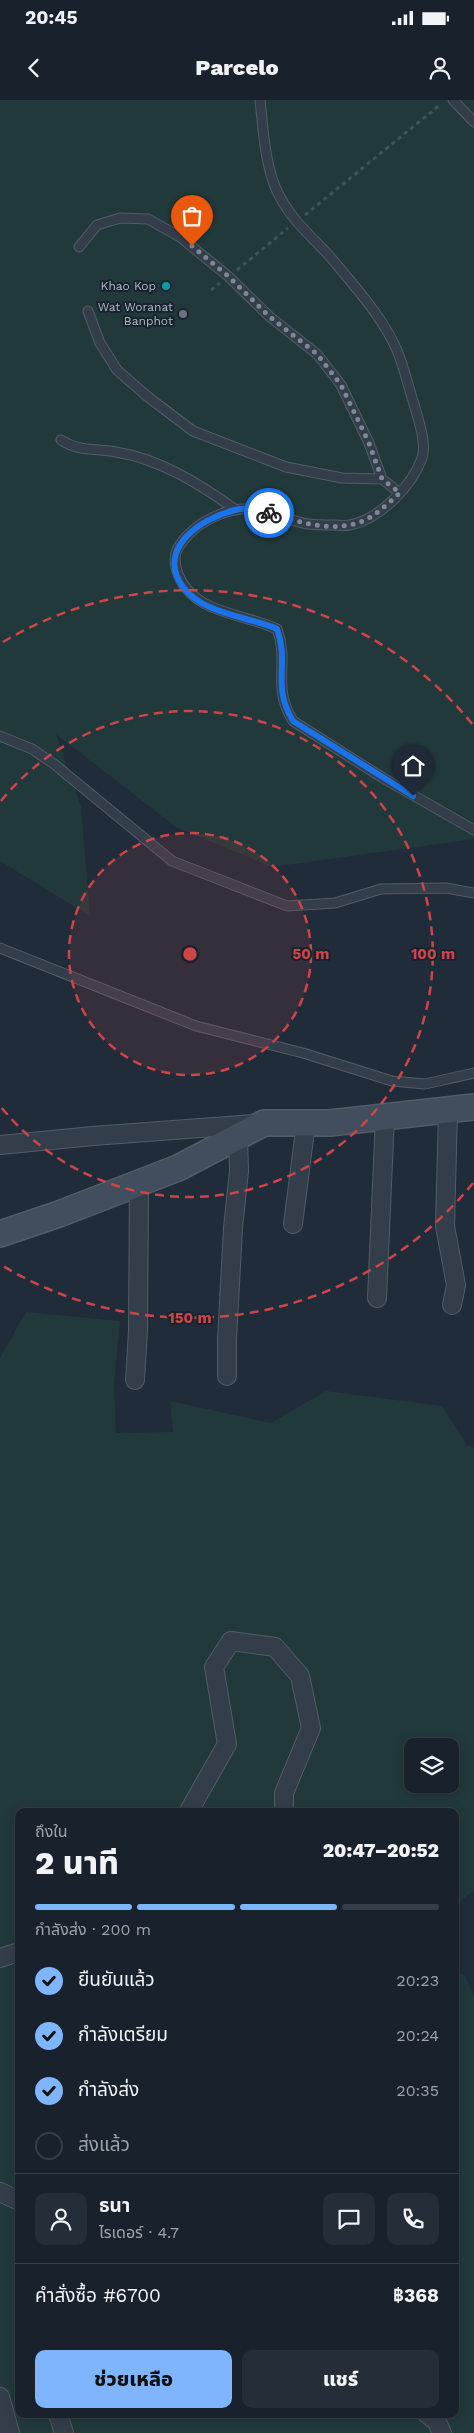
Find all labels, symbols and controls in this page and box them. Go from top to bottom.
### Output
text: 20:45 [25,6,78,29]
icon: back [20,54,48,82]
icon: person [426,54,454,82]
text: Parcelo [195,55,279,80]
pin [171,195,213,246]
icon: bag [178,202,206,230]
place label: Khao Kop [101,279,156,293]
marker: Khao Kop [160,280,172,292]
place label: Wat Woranat Banphot [98,300,173,328]
marker: Wat Woranat Banphot [177,308,189,320]
courier [244,488,294,538]
icon: bike [255,499,283,527]
pin [392,745,434,796]
icon: home [399,752,427,780]
centre of rings [181,945,199,963]
text: 50 m [293,945,329,963]
text: 100 m [411,945,455,963]
text: 150 m [168,1309,212,1327]
map controls [404,1738,459,1793]
button: layers [404,1738,459,1793]
text: ถึงใน [35,1822,68,1841]
text: 20:47–20:52 [323,1839,439,1862]
text: 2 นาที [35,1844,119,1882]
text: กำลังส่ง · 200 m [35,1920,151,1939]
icon: check [35,1967,63,1995]
text: ยืนยันแล้ว [78,1968,155,1991]
text: 20:23 [396,1971,439,1990]
icon: check [35,2022,63,2050]
text: กำลังเตรียม [78,2023,168,2046]
text: 20:24 [396,2026,439,2045]
icon: check [35,2077,63,2105]
text: กำลังส่ง [78,2078,139,2101]
text: 20:35 [396,2081,439,2100]
text: ส่งแล้ว [78,2133,130,2156]
button: person [35,2193,87,2245]
button: chat [323,2193,375,2245]
button: phone [387,2193,439,2245]
text: ธนา [99,2194,130,2217]
text: ไรเดอร์ · 4.7 [99,2223,179,2242]
text: คำสั่งซื้อ #6700 [35,2284,161,2307]
text: ฿368 [393,2284,439,2307]
button: ช่วยเหลือ [35,2350,232,2408]
button: แชร์ [242,2350,439,2408]

